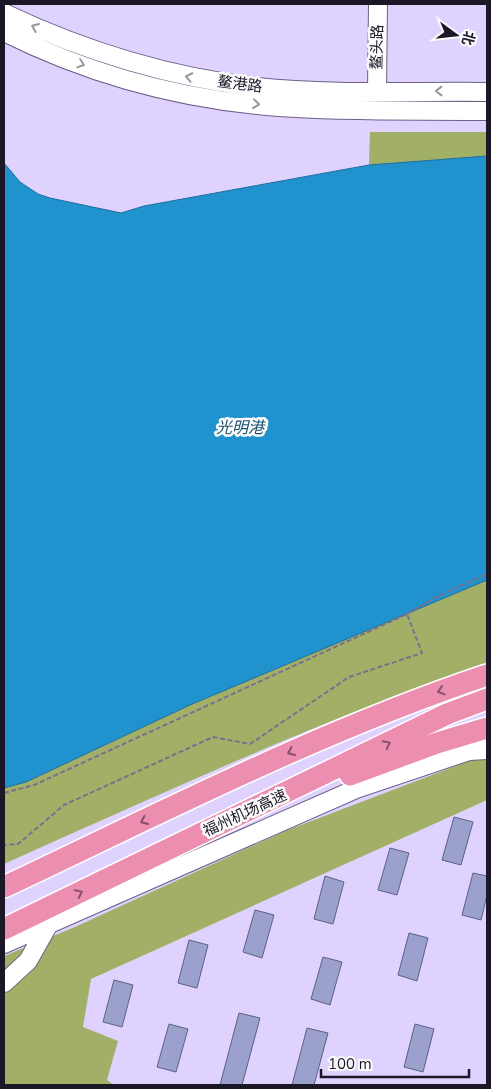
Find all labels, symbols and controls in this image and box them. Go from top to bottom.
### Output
north arrow [431,10,481,60]
one-way arrow [31,23,40,34]
street label: 鳌头路 [367,24,387,70]
text: 北 [457,29,479,47]
one-way arrow [76,58,85,68]
street label: 鳌港路 [216,71,264,97]
one-way arrow [185,72,194,83]
one-way arrow [434,86,442,96]
one-way arrow [252,99,260,110]
water label: 光明港 [216,417,266,439]
one-way arrow [437,685,446,695]
one-way arrow [382,740,391,750]
one-way arrow [287,746,296,756]
street label: 福州机场高速 [200,785,290,841]
one-way arrow [140,815,149,825]
one-way arrow [74,888,83,899]
scale bar [321,1046,468,1078]
text: 100 m [328,1054,372,1074]

